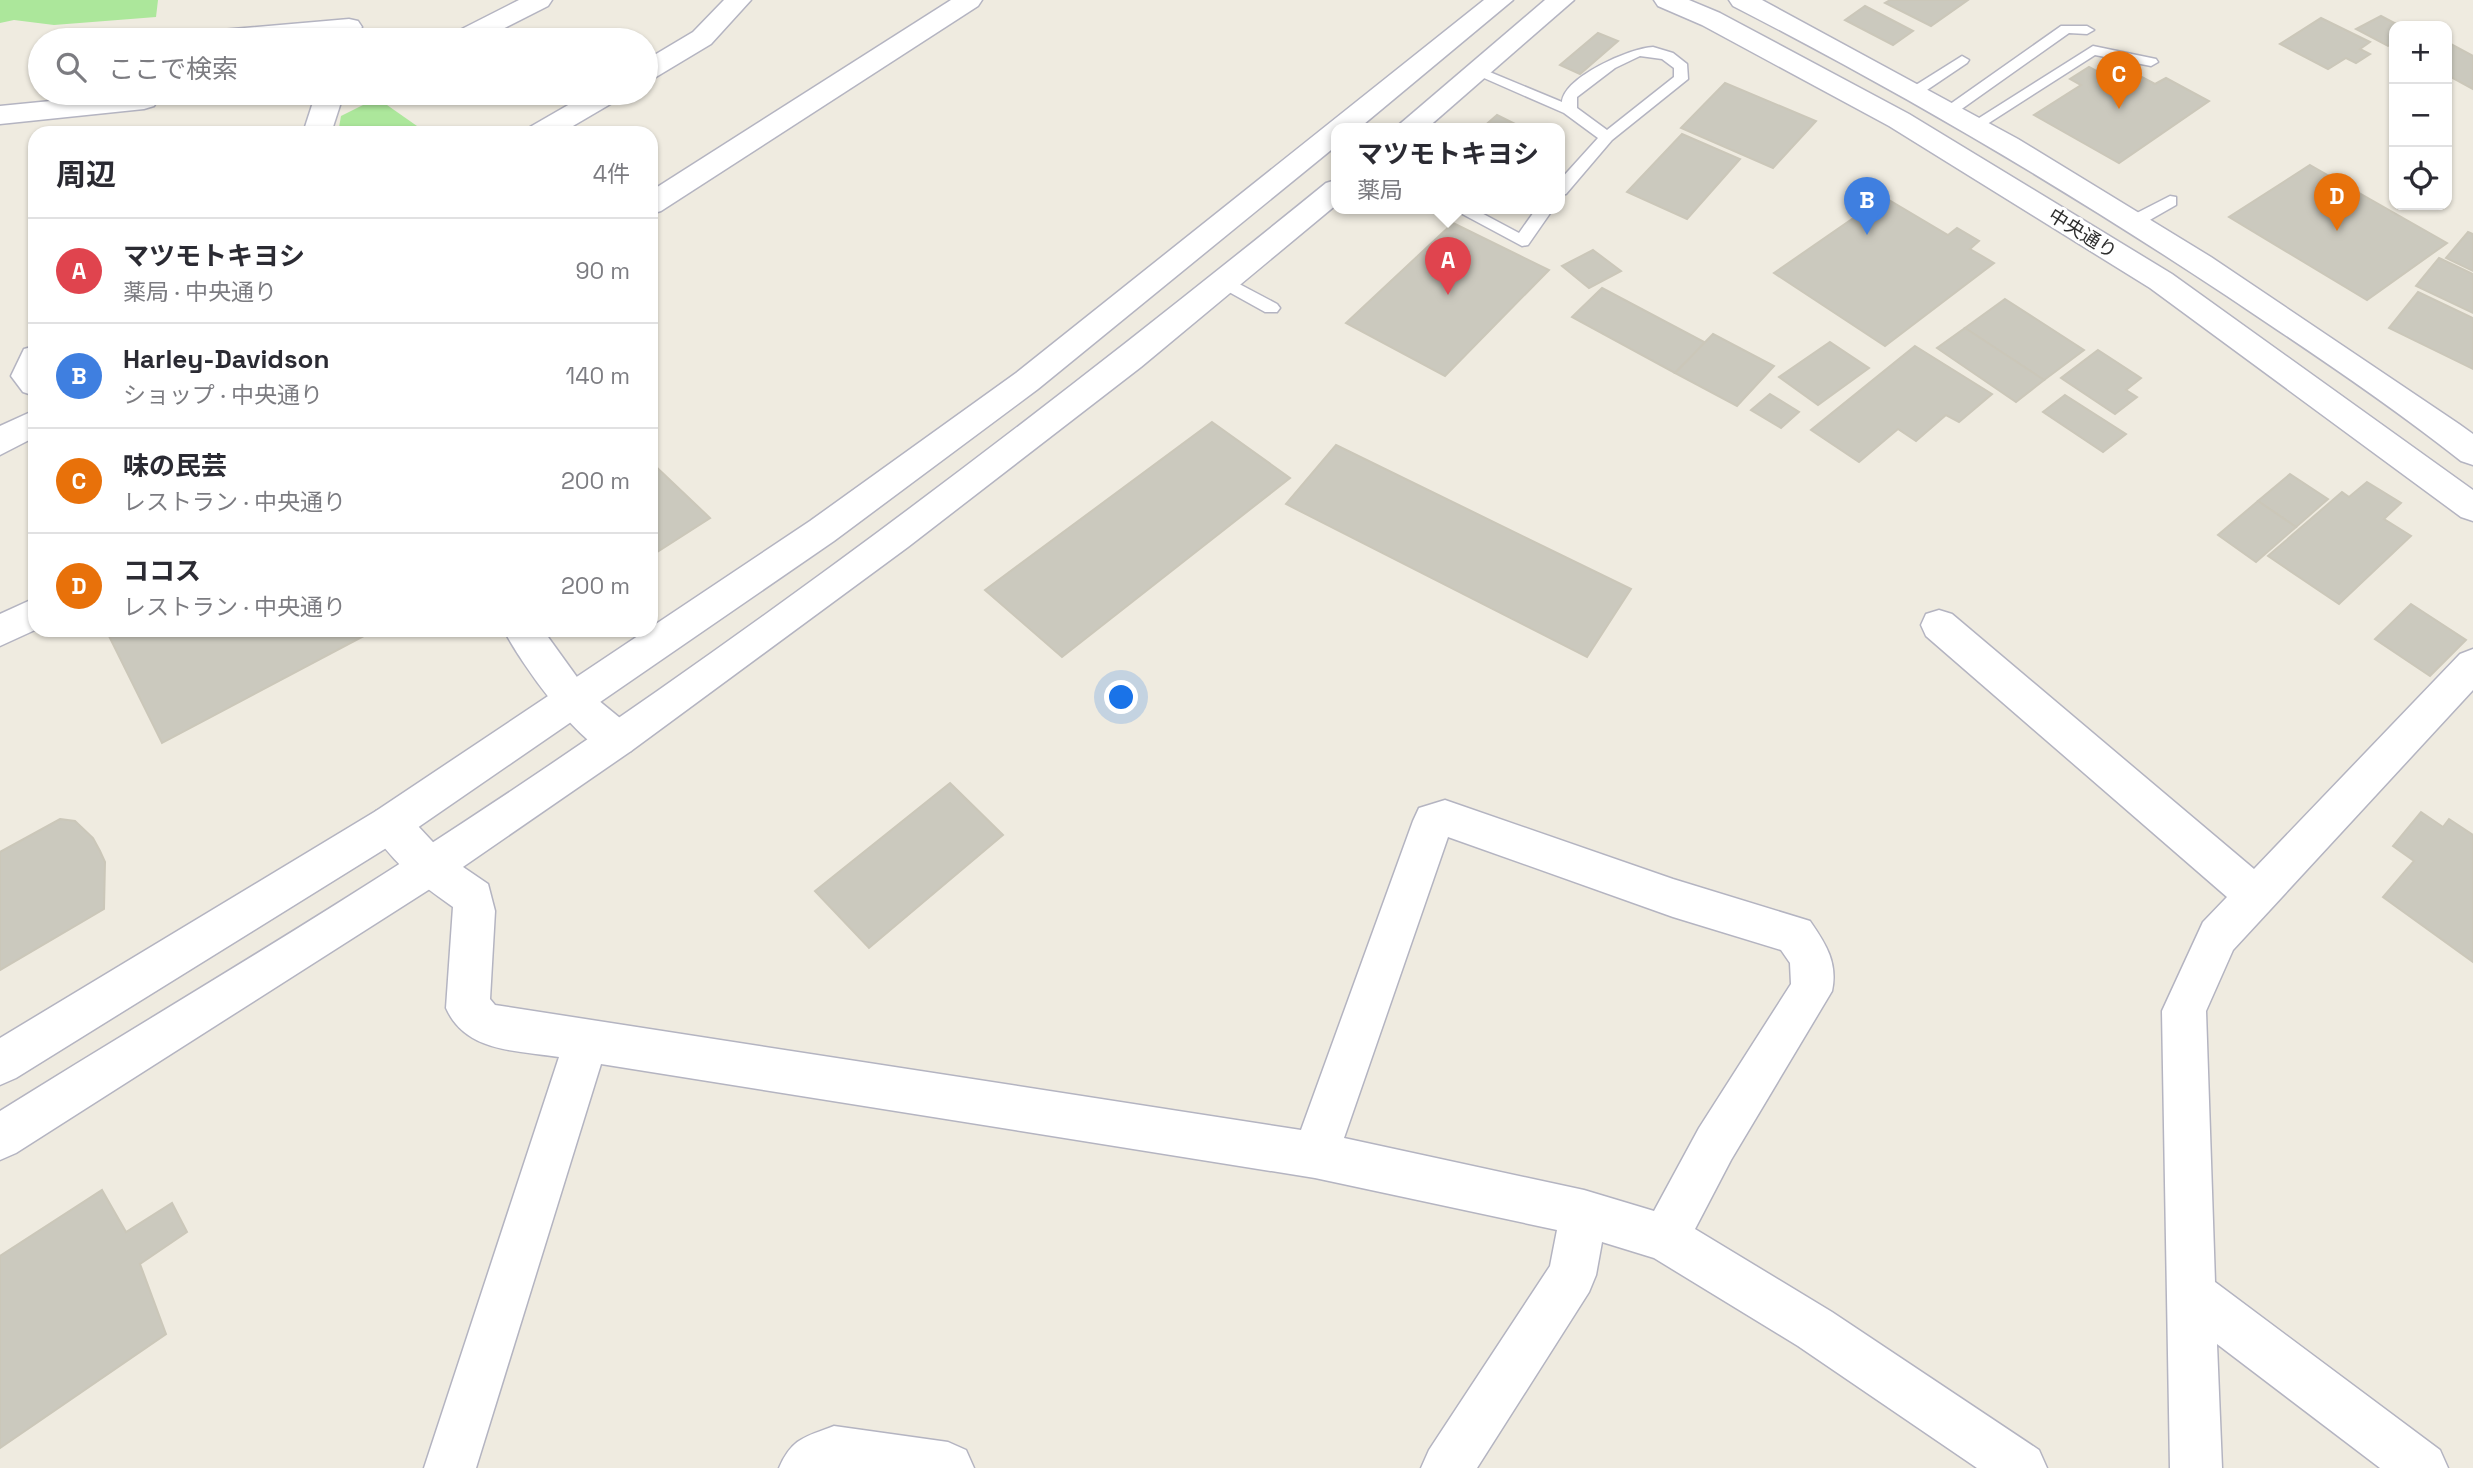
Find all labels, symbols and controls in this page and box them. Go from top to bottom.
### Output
map controls [2389,21,2452,210]
button: + [2389,21,2452,84]
search box [28,28,658,105]
icon: search [52,48,90,86]
pin: C [2096,51,2142,109]
text: ここで検索 [108,52,238,86]
button: − [2389,84,2452,147]
popup [1331,123,1565,214]
text: マツモトキヨシ [1357,137,1539,171]
button: locate [2389,147,2452,210]
text: 周辺 [56,155,116,194]
text: 4件 [593,159,630,189]
pin: D [2314,173,2360,231]
text: 薬局 [1357,175,1403,205]
pin: B [1844,177,1890,235]
street label: 中央通り [2044,203,2122,264]
pin: A [1425,237,1471,295]
text: マツモトキヨシ [123,239,305,273]
text: A [72,256,86,286]
text: 90 m [575,256,630,286]
text: 薬局 · 中央通り [123,277,277,307]
text: Harley-Davidson [123,342,329,376]
text: B [71,361,87,391]
text: 140 m [566,361,630,391]
text: ショップ · 中央通り [123,380,323,410]
text: 味の民芸 [123,449,227,483]
text: C [72,466,86,496]
text: 200 m [561,466,630,496]
text: レストラン · 中央通り [123,487,346,517]
text: ココス [123,554,201,588]
text: D [71,571,87,601]
text: 200 m [561,571,630,601]
text: レストラン · 中央通り [123,592,346,622]
your location [1104,680,1138,714]

